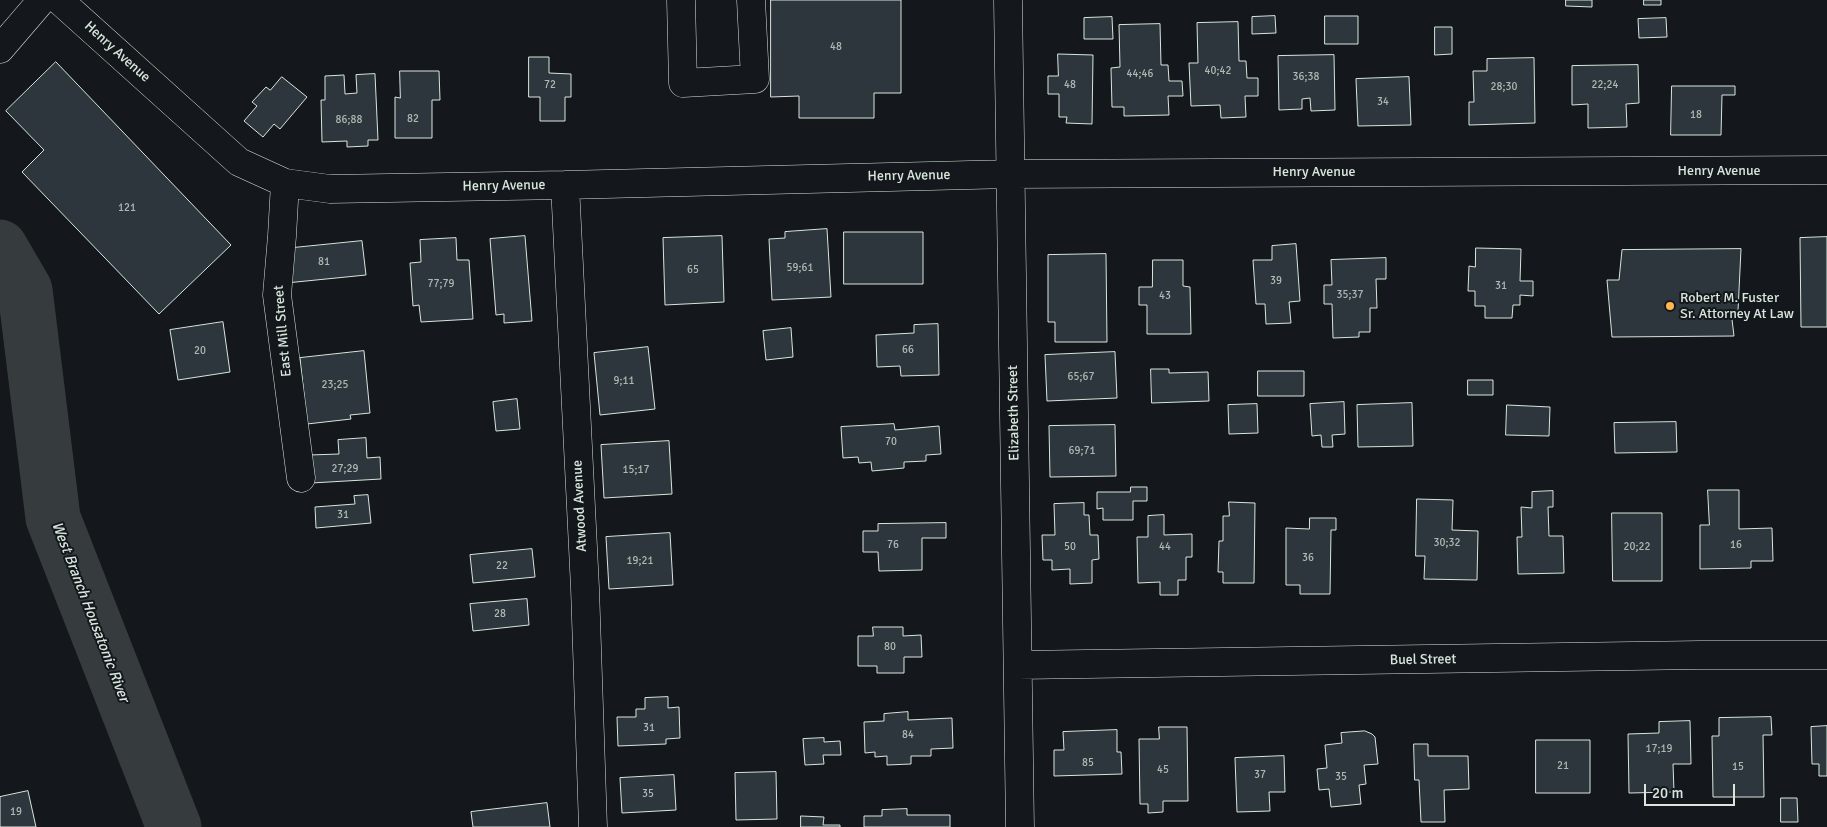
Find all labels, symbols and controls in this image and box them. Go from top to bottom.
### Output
street label: Henry Avenue [81,18,153,86]
house number: 48 [830,40,842,54]
house number: 40;42 [1205,64,1231,78]
house number: 44;46 [1127,67,1153,81]
house number: 36;38 [1293,70,1319,84]
house number: 72 [544,78,556,92]
house number: 48 [1064,78,1076,92]
house number: 22;24 [1592,78,1618,92]
house number: 28;30 [1491,80,1517,94]
house number: 34 [1377,95,1389,109]
house number: 18 [1690,108,1702,122]
house number: 82 [407,112,419,126]
house number: 86;88 [336,113,362,127]
street label: Henry Avenue [1677,163,1761,179]
street label: Henry Avenue [1272,164,1356,180]
street label: Henry Avenue [867,167,951,185]
street label: Henry Avenue [462,177,546,195]
house number: 121 [118,201,136,215]
house number: 81 [318,255,330,269]
house number: 59;61 [787,261,813,275]
house number: 65 [687,263,699,277]
house number: 39 [1270,274,1282,288]
house number: 77;79 [428,277,454,291]
house number: 31 [1495,279,1507,293]
street label: East Mill Street [271,285,295,377]
house number: 35;37 [1337,288,1363,302]
house number: 43 [1159,289,1171,303]
place label: Robert M. Fuster Sr. Attorney At Law [1680,290,1794,322]
marker: Robert M. Fuster Sr. Attorney At Law [1664,300,1676,312]
house number: 66 [902,343,914,357]
house number: 20 [194,344,206,358]
street label: Elizabeth Street [1005,365,1023,461]
house number: 65;67 [1068,370,1094,384]
house number: 9;11 [614,374,634,388]
house number: 23;25 [322,378,348,392]
house number: 70 [885,435,897,449]
house number: 69;71 [1069,444,1095,458]
street label: Atwood Avenue [569,460,591,552]
house number: 27;29 [332,462,358,476]
house number: 15;17 [623,463,649,477]
house number: 31 [337,508,349,522]
water label: West Branch Housatonic River [47,519,133,705]
house number: 30;32 [1434,536,1460,550]
house number: 76 [887,538,899,552]
house number: 16 [1730,538,1742,552]
house number: 50 [1064,540,1076,554]
house number: 44 [1159,540,1171,554]
house number: 20;22 [1624,540,1650,554]
house number: 36 [1302,551,1314,565]
house number: 19;21 [627,554,653,568]
house number: 22 [496,559,508,573]
house number: 28 [494,607,506,621]
house number: 80 [884,640,896,654]
street label: Buel Street [1389,651,1457,669]
house number: 31 [643,721,655,735]
house number: 84 [902,728,914,742]
house number: 17;19 [1646,742,1672,756]
house number: 85 [1082,756,1094,770]
house number: 21 [1557,759,1569,773]
house number: 15 [1732,760,1744,774]
house number: 45 [1157,763,1169,777]
house number: 37 [1254,768,1266,782]
house number: 35 [1335,770,1347,784]
scale bar [1647,774,1738,806]
text: 20 m [1652,784,1683,802]
house number: 35 [642,787,654,801]
house number: 19 [10,805,22,819]

